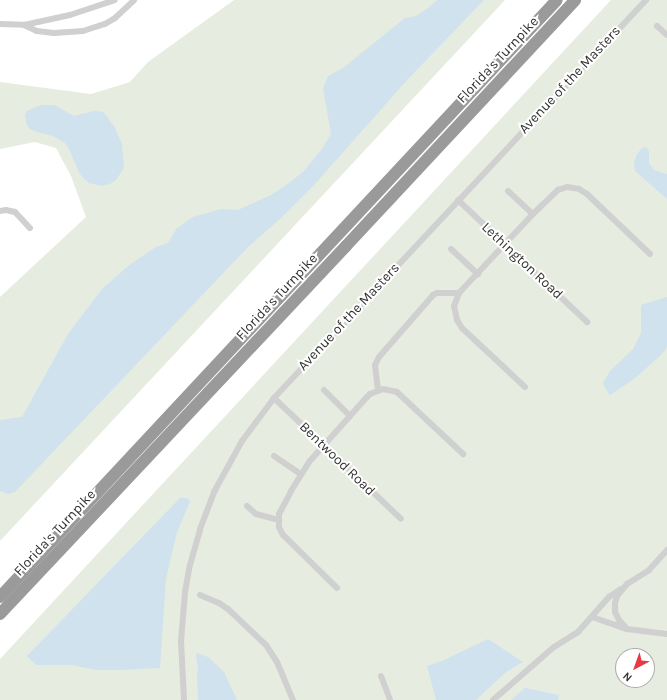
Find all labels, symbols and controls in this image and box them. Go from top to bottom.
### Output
street label: Florida's Turnpike [454,13,542,107]
street label: Avenue of the Masters [516,23,624,137]
street label: Lethington Road [478,219,566,303]
street label: Florida's Turnpike [233,250,321,344]
street label: Avenue of the Masters [295,260,403,374]
street label: Bentwood Road [296,419,378,499]
street label: Florida's Turnpike [11,486,99,580]
north arrow [615,648,655,688]
text: N [620,669,635,684]

